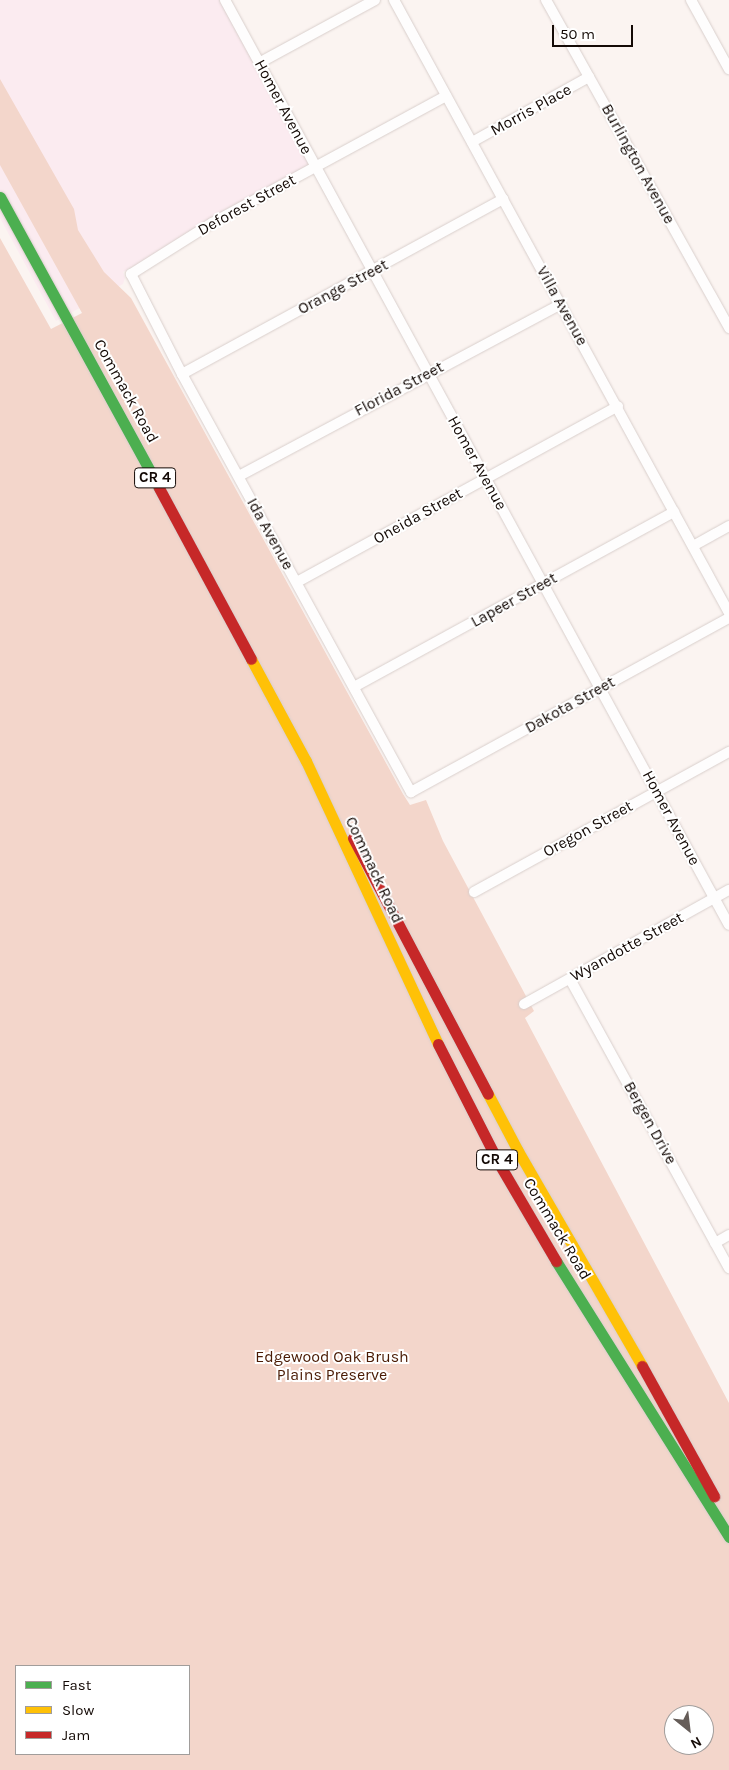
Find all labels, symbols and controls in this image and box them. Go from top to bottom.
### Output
scale bar [554,15,635,47]
text: 50 m [560,25,595,43]
street label: Homer Avenue [250,56,316,158]
street label: Morris Place [487,80,575,140]
street label: Burlington Avenue [597,101,679,227]
street label: Deforest Street [195,170,299,240]
street label: Orange Street [295,255,391,319]
street label: Villa Avenue [532,263,592,349]
street label: Commack Road [90,336,162,446]
street label: Florida Street [351,357,447,421]
street label: Homer Avenue [443,412,511,514]
road number: CR 4 [134,466,176,490]
street label: Oneida Street [370,484,466,548]
street label: Ida Avenue [242,495,298,573]
street label: Lapeer Street [468,568,560,632]
street label: Dakota Street [522,672,618,738]
street label: Homer Avenue [638,767,704,869]
street label: Oregon Street [540,796,636,862]
street label: Commack Road [341,814,407,926]
street label: Wyandotte Street [567,908,687,986]
street label: Bergen Drive [619,1078,681,1168]
road number: CR 4 [476,1148,518,1172]
street label: Commack Road [519,1175,595,1283]
park label: Edgewood Oak Brush Plains Preserve [255,1347,409,1385]
legend [15,1665,190,1755]
text: Fast [62,1676,91,1694]
text: Slow [62,1701,94,1719]
north arrow [664,1705,714,1755]
text: Jam [62,1726,90,1744]
text: N [688,1733,705,1753]

